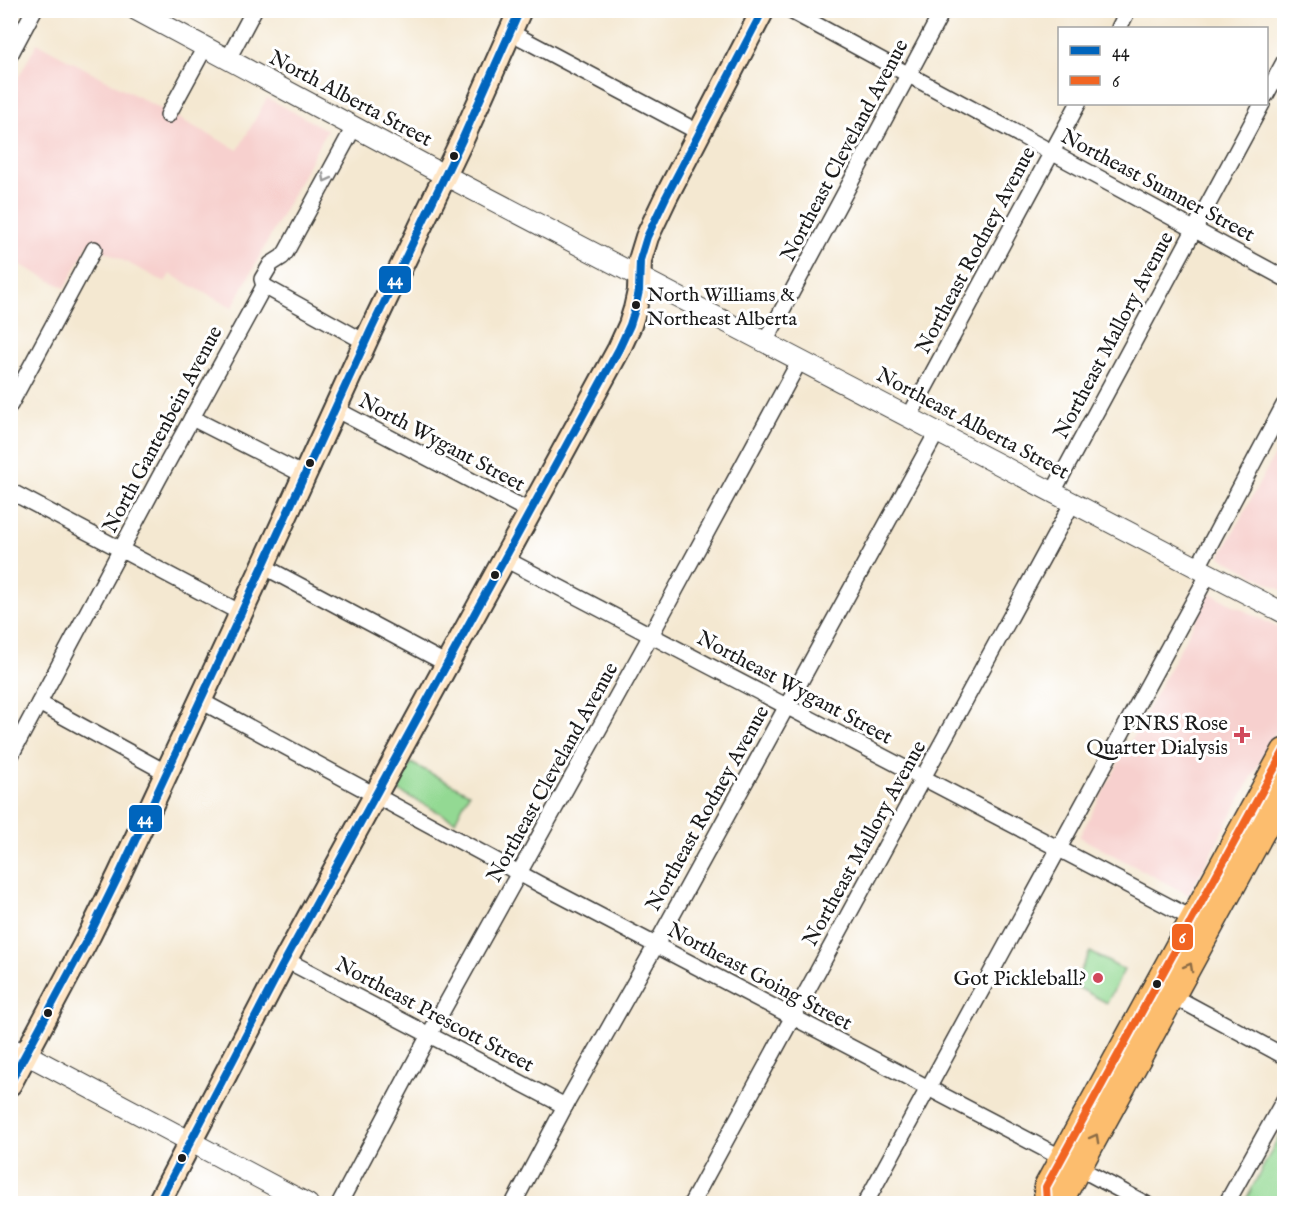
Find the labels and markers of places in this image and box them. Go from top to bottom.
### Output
unlabelled marker [448,150,460,162]
place label: North Williams & Northeast Alberta [647,283,797,332]
marker: North Williams & Northeast Alberta [630,299,642,311]
unlabelled marker [304,457,316,469]
unlabelled marker [489,569,501,581]
place label: PNRS Rose Quarter Dialysis [1086,711,1228,762]
marker: PNRS Rose Quarter Dialysis [1233,726,1251,744]
place label: Got Pickleball? [954,966,1086,993]
marker: Got Pickleball? [1091,971,1105,985]
unlabelled marker [1151,978,1163,990]
unlabelled marker [42,1007,54,1019]
unlabelled marker [176,1152,188,1164]

